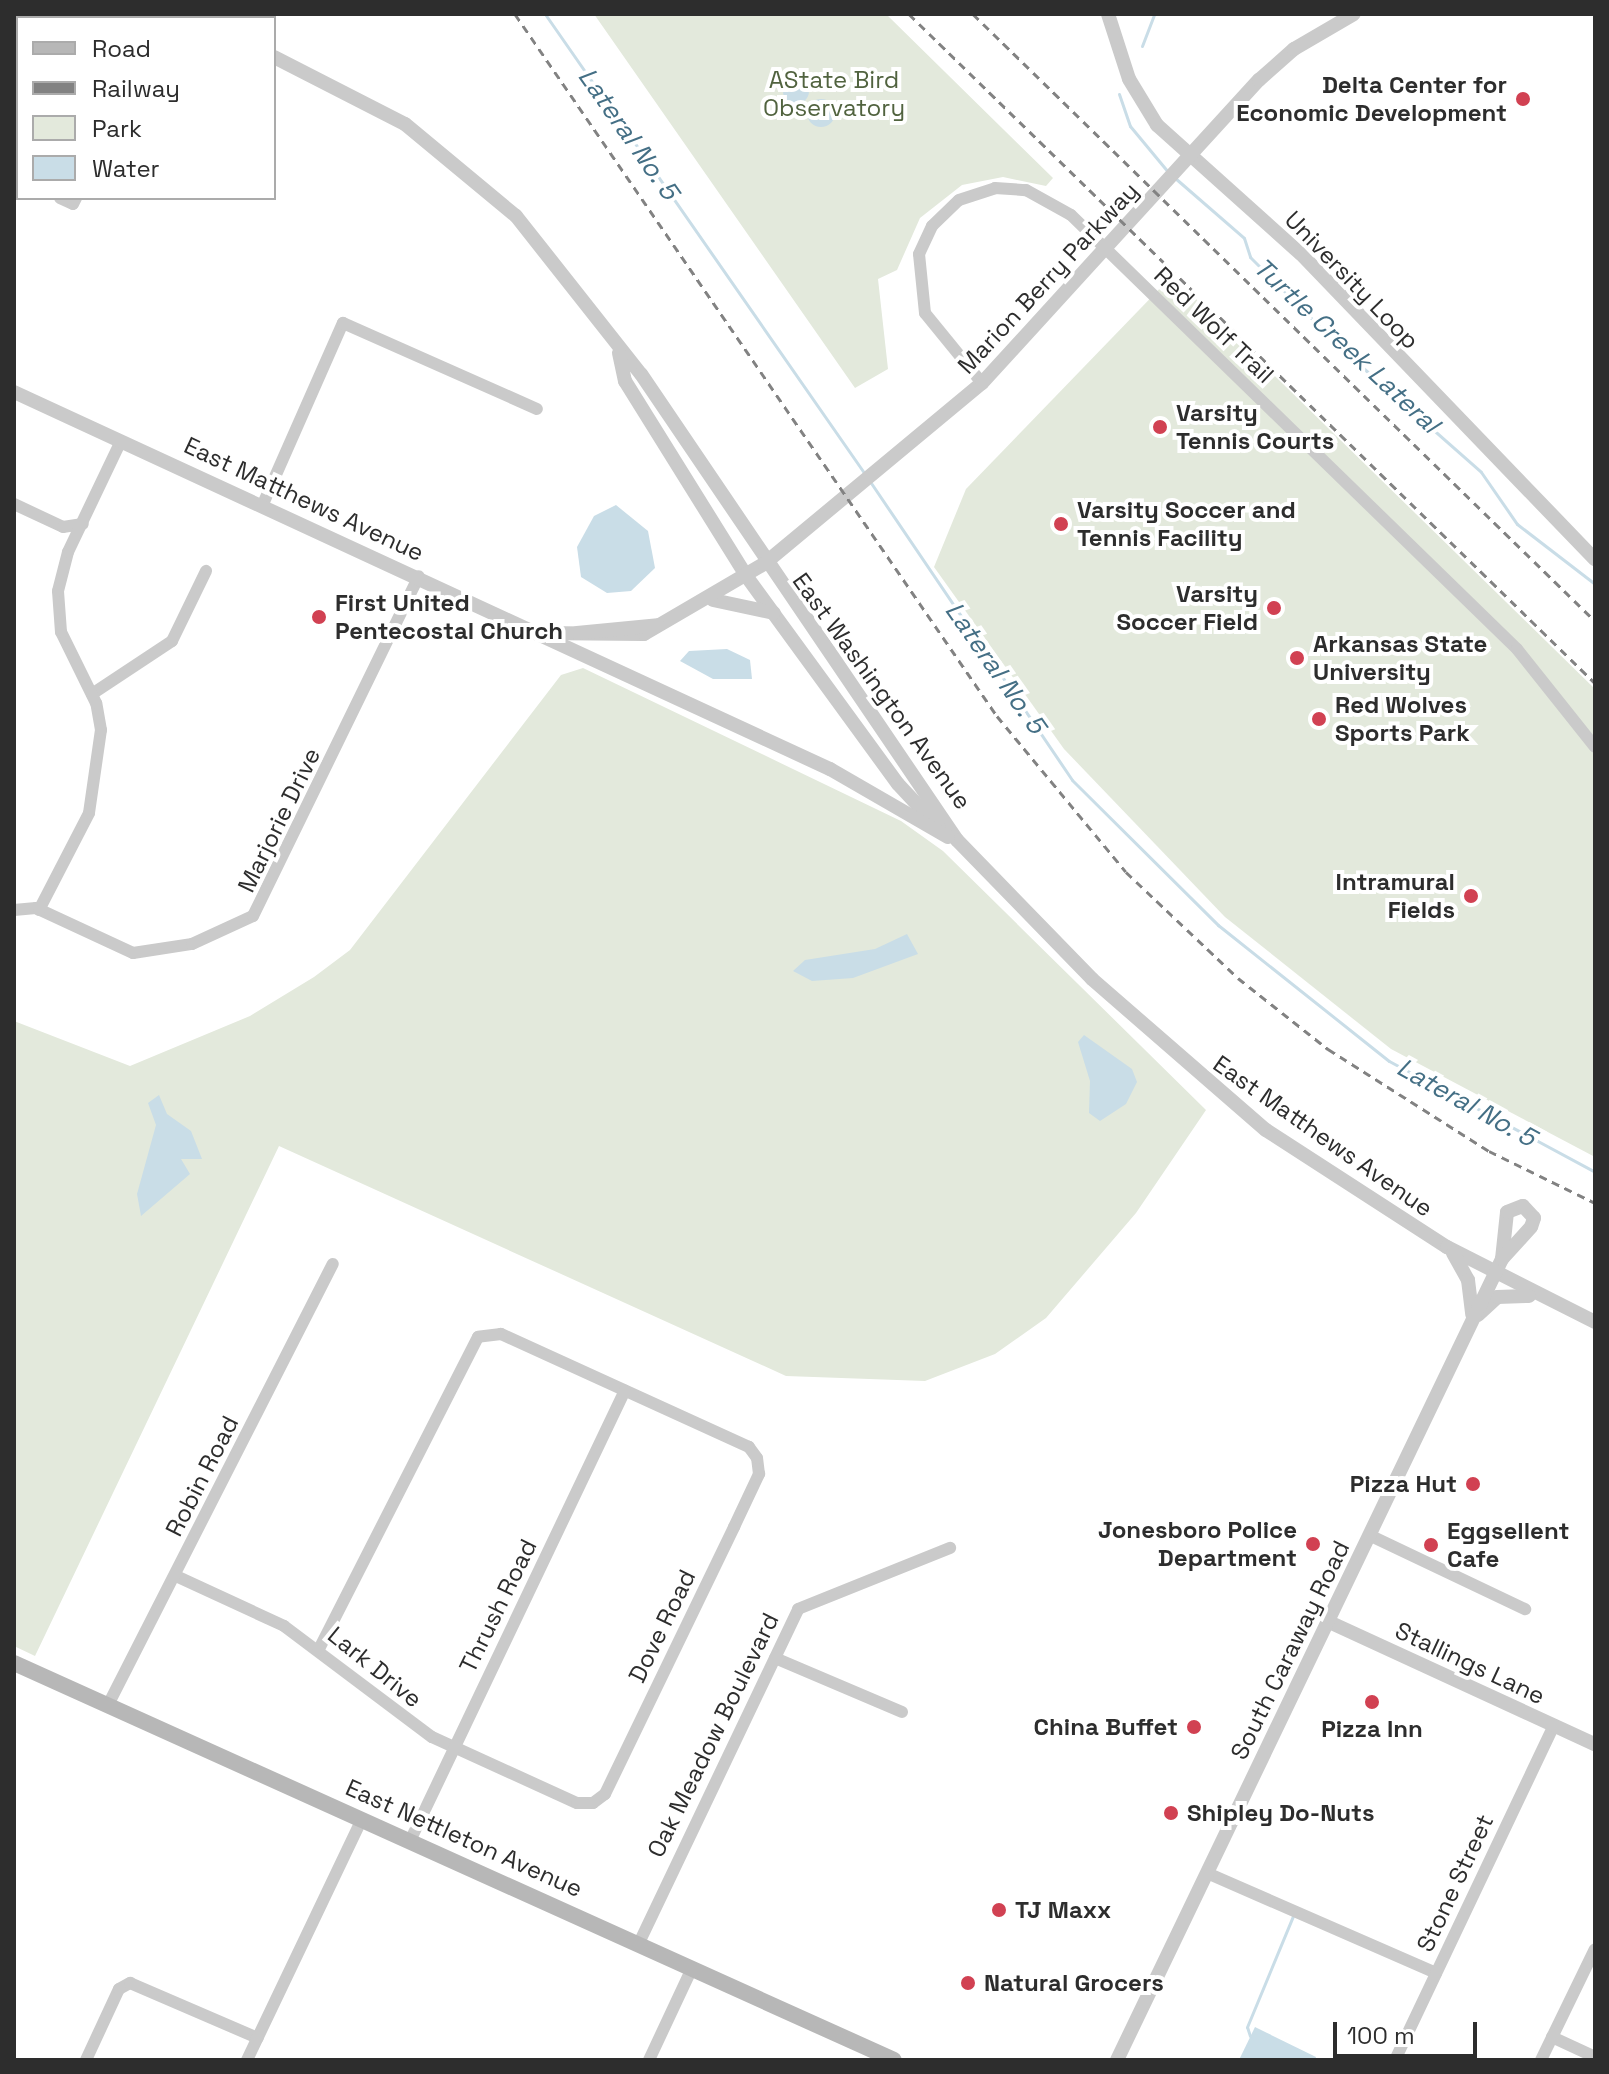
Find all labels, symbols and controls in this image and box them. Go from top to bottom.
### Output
legend [16,16,276,200]
text: Road [92,33,151,64]
water label: Lateral No. 5 [571,62,685,206]
park label: AState Bird Observatory [763,66,905,122]
place label: Delta Center for Economic Development [1236,71,1507,127]
text: Railway [92,73,180,104]
marker: Delta Center for Economic Development [1514,90,1532,108]
text: Park [92,113,142,144]
text: Water [92,153,160,184]
street label: Marion Berry Parkway [952,176,1144,380]
street label: University Loop [1279,205,1425,355]
water label: Turtle Creek Lateral [1247,252,1445,440]
street label: Red Wolf Trail [1148,261,1280,389]
place label: Varsity Tennis Courts [1176,399,1334,455]
marker: Varsity Tennis Courts [1151,418,1169,436]
street label: East Matthews Avenue [179,431,429,567]
place label: Varsity Soccer and Tennis Facility [1077,496,1296,552]
marker: Varsity Soccer and Tennis Facility [1052,515,1070,533]
street label: East Washington Avenue [786,567,978,815]
place label: Varsity Soccer Field [1116,580,1258,636]
place label: First United Pentecostal Church [335,589,563,645]
water label: Lateral No. 5 [938,596,1052,740]
marker: Varsity Soccer Field [1265,599,1283,617]
marker: First United Pentecostal Church [310,608,328,626]
place label: Arkansas State University [1313,630,1487,686]
marker: Arkansas State University [1288,649,1306,667]
place label: Red Wolves Sports Park [1335,691,1470,747]
marker: Red Wolves Sports Park [1310,710,1328,728]
street label: Marjorie Drive [232,743,326,897]
place label: Intramural Fields [1336,868,1455,924]
marker: Intramural Fields [1462,887,1480,905]
street label: East Matthews Avenue [1208,1049,1438,1223]
water label: Lateral No. 5 [1391,1052,1541,1154]
street label: Robin Road [159,1411,245,1541]
place label: Pizza Hut [1350,1470,1457,1498]
marker: Pizza Hut [1464,1475,1482,1493]
place label: Jonesboro Police Department [1098,1516,1297,1572]
place label: Eggsellent Cafe [1447,1517,1569,1573]
street label: Thrush Road [453,1535,543,1677]
marker: Jonesboro Police Department [1304,1535,1322,1553]
street label: South Caraway Road [1224,1536,1356,1764]
marker: Eggsellent Cafe [1422,1536,1440,1554]
street label: Dove Road [622,1565,702,1687]
street label: Oak Meadow Boulevard [641,1608,785,1862]
street label: Stallings Lane [1391,1616,1549,1710]
street label: Lark Drive [322,1620,428,1714]
marker: Pizza Inn [1363,1693,1381,1711]
place label: China Buffet [1034,1713,1178,1741]
place label: Pizza Inn [1321,1715,1423,1743]
marker: China Buffet [1185,1718,1203,1736]
street label: East Nettleton Avenue [341,1773,587,1903]
place label: Shipley Do-Nuts [1187,1799,1375,1827]
marker: Shipley Do-Nuts [1162,1804,1180,1822]
street label: Stone Street [1411,1810,1499,1956]
place label: TJ Maxx [1015,1896,1111,1924]
marker: TJ Maxx [990,1901,1008,1919]
place label: Natural Grocers [984,1969,1164,1997]
marker: Natural Grocers [959,1974,977,1992]
scale bar [1337,2006,1481,2056]
text: 100 m [1347,2020,1415,2051]

